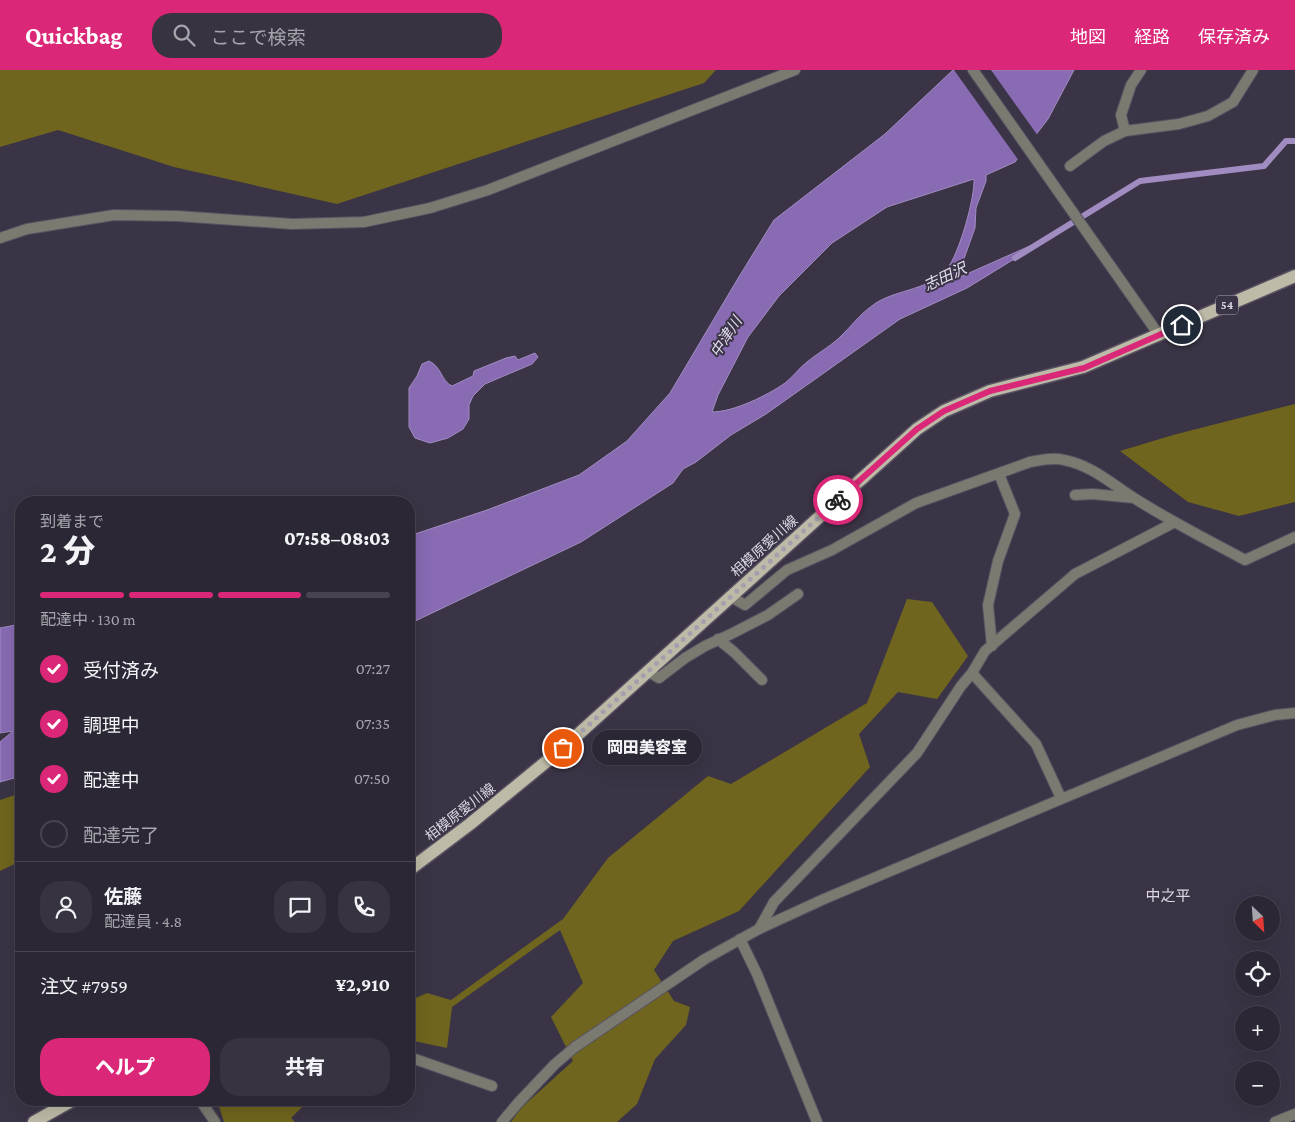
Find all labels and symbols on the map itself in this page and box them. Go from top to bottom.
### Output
water label: 志田沢 [921,259,971,294]
road number: 54 [1216,296,1238,314]
pin [1161,304,1203,346]
water label: 中津川 [707,312,746,360]
courier [813,475,863,525]
street label: 相模原愛川線 [727,512,801,580]
pin [542,727,584,769]
callout: 岡田美容室 [593,730,703,766]
street label: 相模原愛川線 [422,780,498,844]
district label: 中之平 [1145,888,1191,904]
north arrow [1235,896,1280,941]

